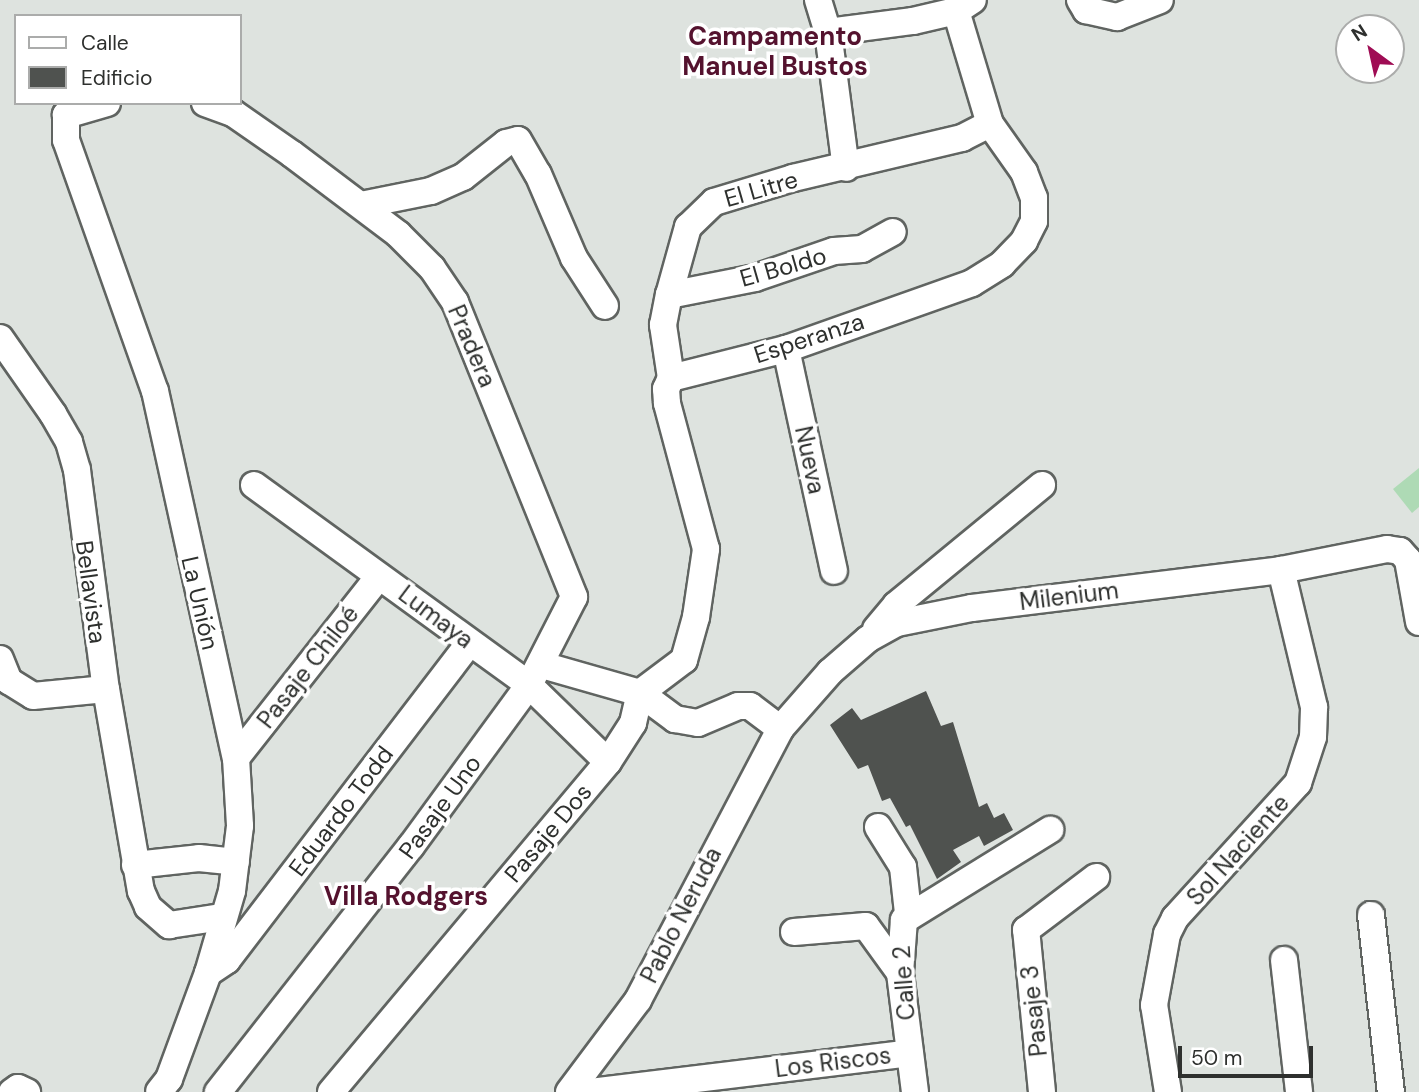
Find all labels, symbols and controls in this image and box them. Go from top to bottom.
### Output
legend [14,14,242,105]
north arrow [1335,14,1405,84]
text: N [1347,18,1372,47]
district label: Campamento Manuel Bustos [682,21,868,82]
text: Calle [81,29,129,57]
text: Edificio [81,64,152,92]
street label: El Litre [721,165,801,213]
street label: El Boldo [736,241,830,293]
street label: Pradera [442,301,502,391]
street label: Esperanza [750,307,868,369]
street label: Nueva [789,423,831,497]
street label: Bellavista [70,539,112,645]
street label: La Unión [175,553,225,653]
street label: Milenium [1018,576,1120,616]
street label: Lumaya [393,580,479,654]
street label: Pasaje Chiloé [251,600,365,734]
street label: Eduardo Todd [283,740,399,882]
street label: Pasaje Uno [393,750,487,864]
street label: Pasaje Dos [498,778,598,888]
street label: Sol Naciente [1181,789,1295,911]
street label: Pablo Neruda [634,842,728,988]
district label: Villa Rodgers [324,881,488,913]
street label: Calle 2 [887,945,921,1021]
street label: Pasaje 3 [1015,964,1053,1058]
scale bar [1181,1032,1316,1076]
street label: Los Riscos [773,1041,893,1083]
text: 50 m [1191,1044,1242,1072]

